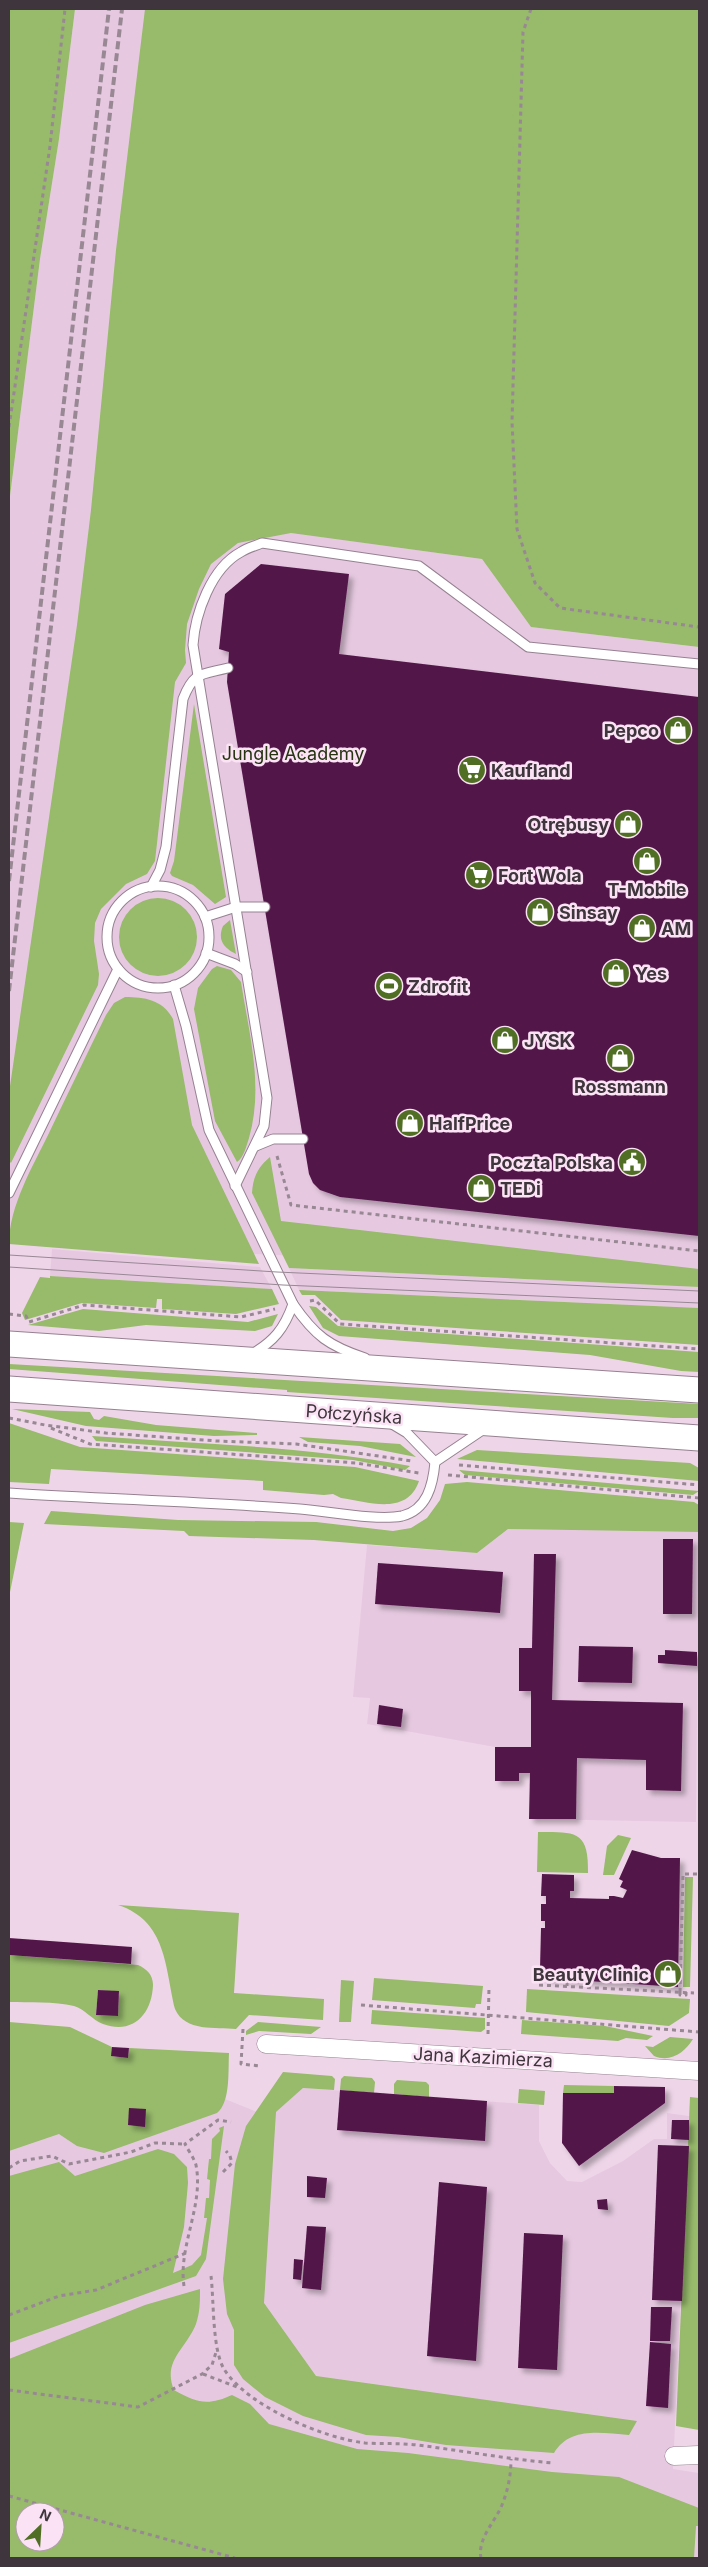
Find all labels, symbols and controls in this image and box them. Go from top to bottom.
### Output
shop icon: Pepco [663,715,693,745]
place label: Pepco [604,720,659,741]
park label: Jungle Academy [222,743,364,764]
supermarket icon: Kaufland [457,755,487,785]
place label: Kaufland [491,760,571,781]
shop icon: Otrębusy [613,809,643,839]
place label: Otrębusy [527,814,609,835]
shop icon: T-Mobile [632,846,662,876]
supermarket icon: Fort Wola [464,860,494,890]
place label: Fort Wola [498,865,582,886]
place label: T-Mobile [607,879,687,900]
shop icon: Sinsay [525,897,555,927]
place label: Sinsay [559,902,618,923]
shop icon: AM [627,913,657,943]
place label: AM [661,918,691,939]
shop icon: Yes [601,958,631,988]
place label: Yes [635,963,667,984]
sports icon: Zdrofit [374,971,404,1001]
place label: Zdrofit [408,976,468,997]
shop icon: JYSK [490,1025,520,1055]
place label: JYSK [524,1030,572,1051]
shop icon: Rossmann [605,1043,635,1073]
place label: Rossmann [574,1076,666,1097]
shop icon: HalfPrice [395,1108,425,1138]
place label: HalfPrice [429,1113,511,1134]
public building icon: Poczta Polska [617,1147,647,1177]
place label: Poczta Polska [490,1152,613,1173]
shop icon: TEDi [466,1173,496,1203]
place label: TEDi [500,1178,541,1199]
street label: Połczyńska [305,1400,403,1428]
shop icon: Beauty Clinic [653,1959,683,1989]
place label: Beauty Clinic [533,1964,649,1985]
street label: Jana Kazimierza [412,2043,554,2071]
north arrow [15,2502,65,2552]
text: N [37,2505,54,2525]

